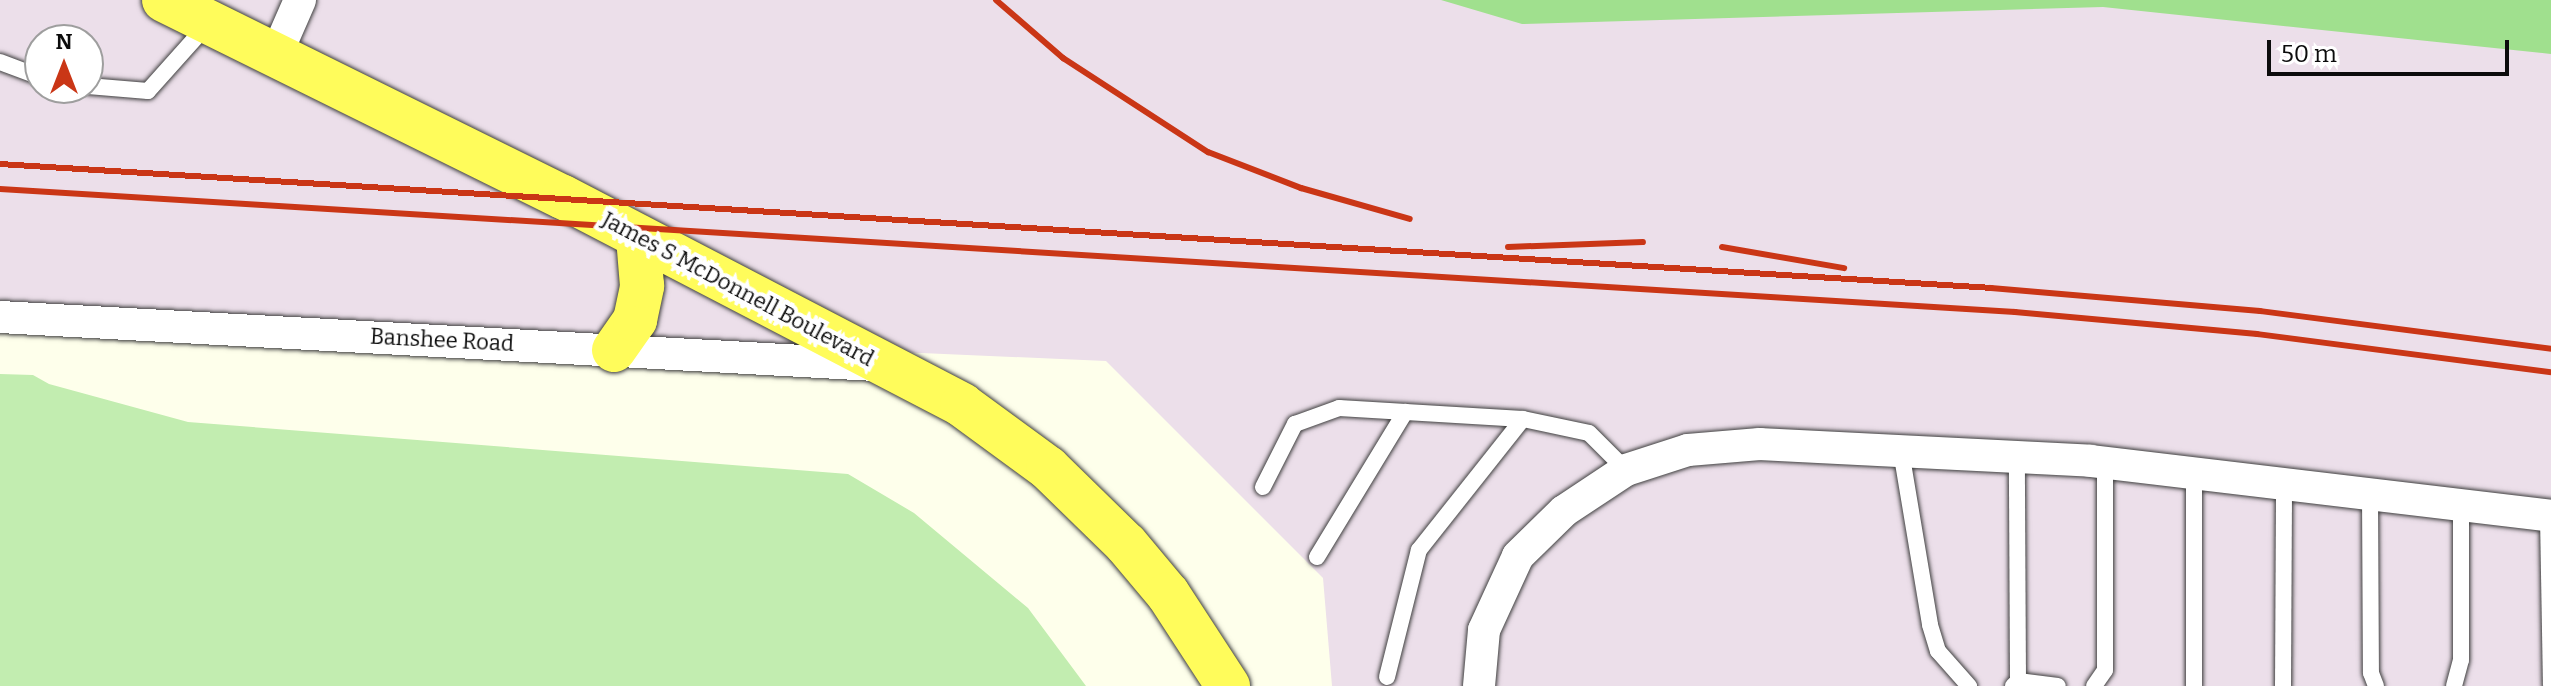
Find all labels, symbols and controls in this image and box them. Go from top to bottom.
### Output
north arrow [24,24,104,104]
scale bar [2271,24,2513,74]
text: N [56,28,72,55]
text: 50 m [2281,40,2337,68]
street label: James S McDonnell Boulevard [598,206,878,372]
street label: Banshee Road [369,323,515,357]

